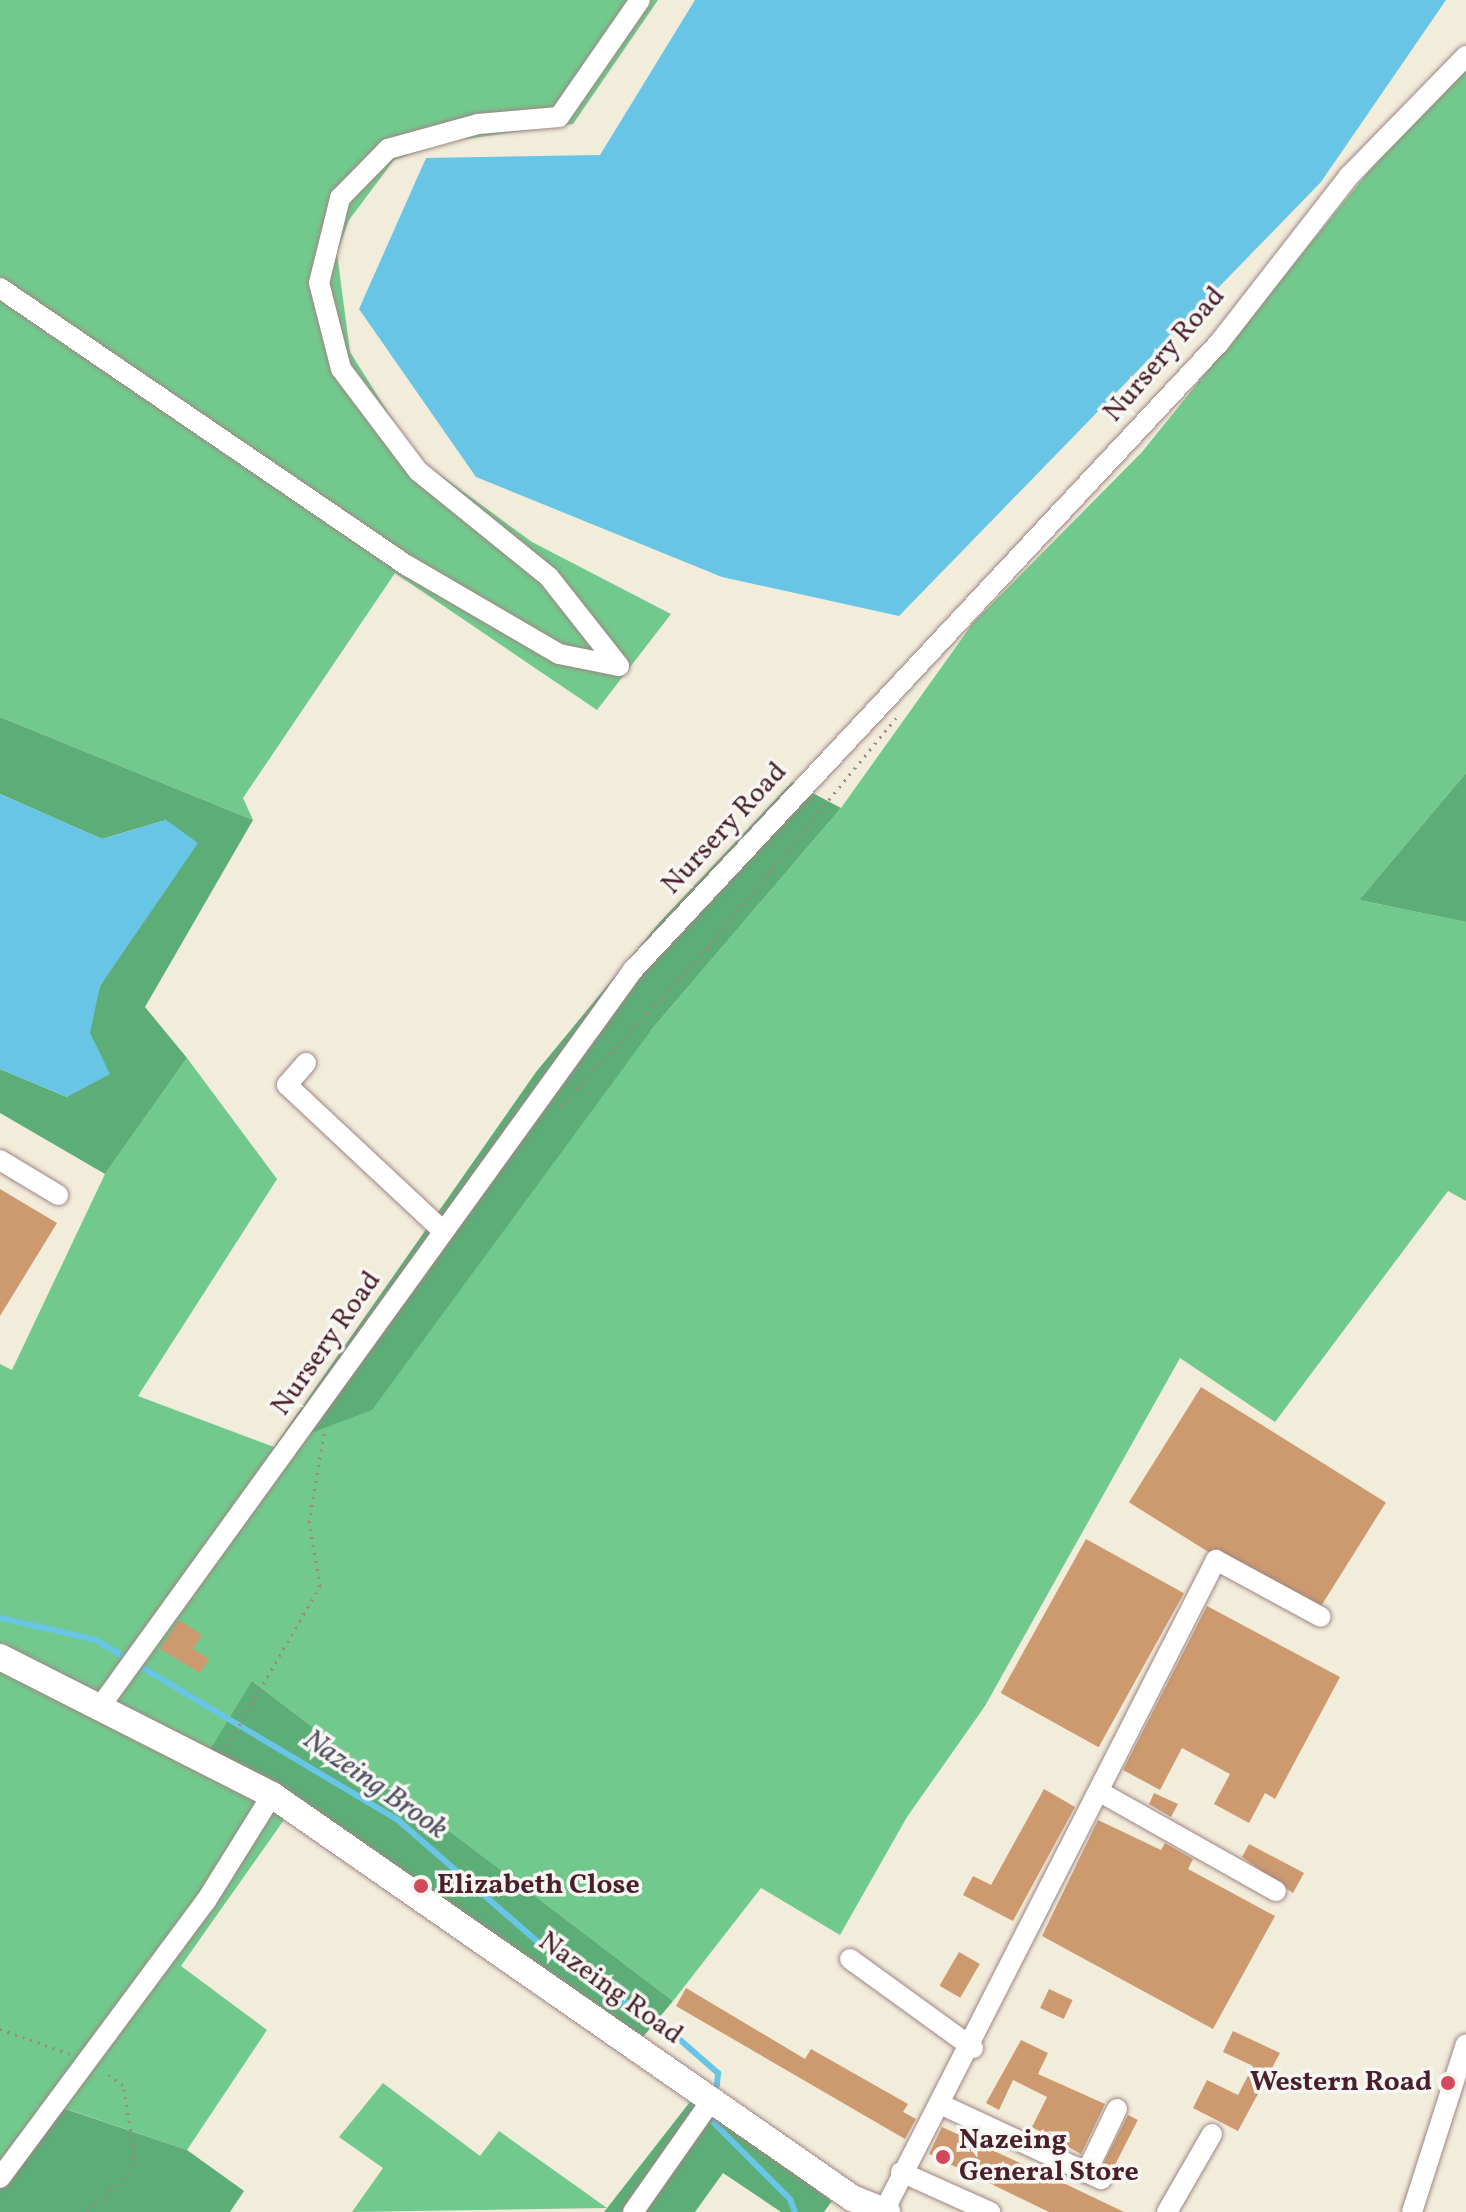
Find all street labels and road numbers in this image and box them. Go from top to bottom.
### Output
street label: Nursery Road [1097,280,1233,430]
street label: Nursery Road [655,756,795,902]
street label: Nursery Road [265,1265,389,1423]
street label: Nazeing Road [531,1925,689,2053]

